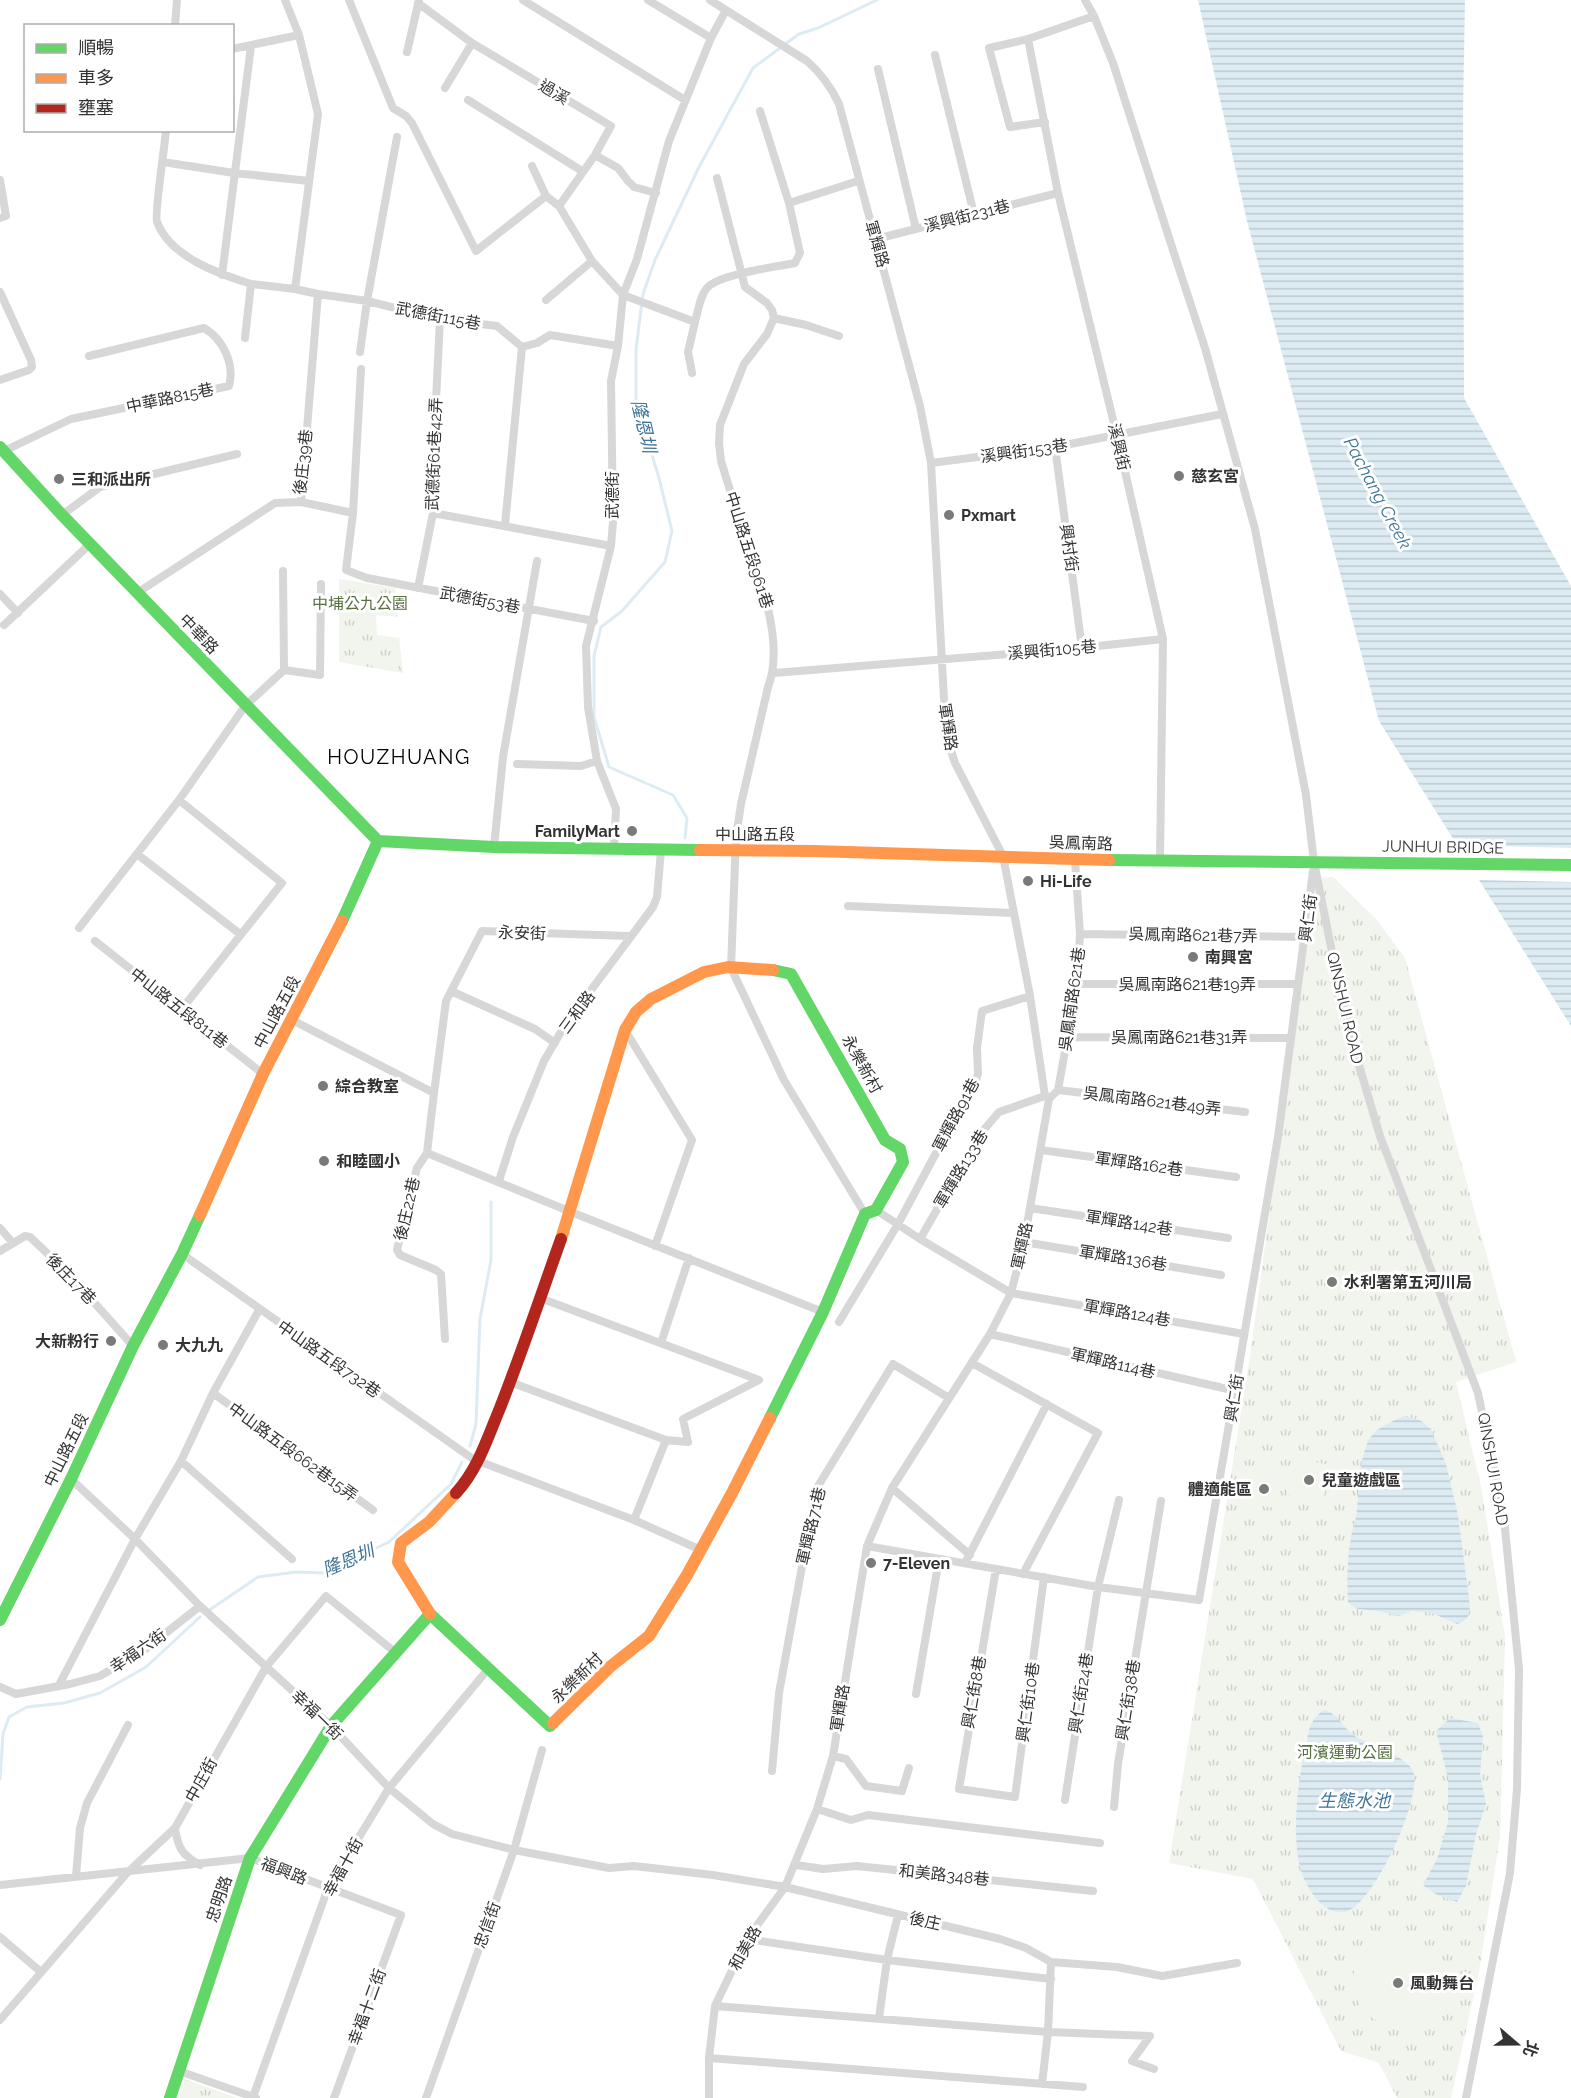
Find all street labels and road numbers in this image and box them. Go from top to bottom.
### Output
street label: 過溪 [535,76,573,108]
street label: 溪興街231巷 [922,196,1012,236]
street label: 軍輝路 [861,218,893,270]
street label: 武德街115巷 [394,298,482,334]
street label: 中華路815巷 [124,379,216,417]
street label: 武德街61巷42弄 [423,397,445,511]
street label: 溪興街 [1104,421,1134,473]
street label: 後庄39巷 [290,428,316,496]
street label: 溪興街153巷 [979,435,1069,467]
street label: 武德街 [603,471,622,519]
street label: 中山路五段961巷 [721,489,777,611]
street label: 興村街 [1056,523,1082,573]
street label: 武德街53巷 [438,583,522,617]
street label: 中華路 [175,610,223,658]
street label: 溪興街105巷 [1007,637,1097,663]
street label: 軍輝路 [935,702,961,752]
street label: 中山路五段 [715,825,795,844]
street label: 吳鳳南路 [1049,832,1113,854]
street label: JUNHUI BRIDGE [1382,836,1504,858]
street label: 興仁街 [1296,893,1320,943]
street label: 永安街 [498,923,546,943]
street label: 吳鳳南路621巷7弄 [1128,924,1258,946]
street label: 吳鳳南路621巷 [1055,946,1089,1052]
street label: QINSHUI ROAD [1323,950,1367,1066]
street label: 中山路五段811巷 [126,964,232,1052]
street label: 中山路五段 [250,972,304,1052]
street label: 吳鳳南路621巷19弄 [1118,975,1256,994]
street label: 三和路 [555,987,599,1037]
street label: 吳鳳南路621巷31弄 [1111,1028,1247,1047]
street label: 永樂新村 [838,1031,886,1097]
street label: 軍輝路91巷 [929,1075,983,1155]
street label: 吳鳳南路621巷49弄 [1082,1083,1222,1119]
street label: 軍輝路133巷 [930,1126,992,1212]
street label: 軍輝路162巷 [1094,1148,1184,1180]
street label: 後庄22巷 [390,1175,424,1243]
street label: 軍輝路142巷 [1084,1207,1174,1239]
street label: 軍輝路 [1008,1221,1036,1271]
street label: 軍輝路136巷 [1078,1242,1168,1274]
street label: 後庄17巷 [42,1250,100,1308]
street label: 軍輝路124巷 [1082,1296,1172,1330]
street label: 中山路五段732巷 [274,1316,384,1402]
street label: 軍輝路114巷 [1069,1344,1157,1382]
street label: 興仁街 [1221,1373,1247,1423]
street label: 中山路五段662巷15弄 [225,1399,361,1505]
street label: 中山路五段 [40,1410,92,1490]
street label: QINSHUI ROAD [1474,1411,1512,1527]
street label: 軍輝路71巷 [793,1485,829,1567]
street label: 幸福六街 [106,1625,170,1677]
street label: 永樂新村 [547,1649,607,1707]
street label: 興仁街24巷 [1065,1651,1097,1735]
street label: 興仁街8巷 [958,1654,990,1730]
street label: 興仁街38巷 [1112,1658,1144,1742]
street label: 興仁街10巷 [1013,1661,1043,1743]
street label: 軍輝路 [827,1683,853,1733]
street label: 幸福一街 [287,1686,347,1744]
street label: 中庄街 [181,1754,221,1806]
street label: 幸福十街 [319,1834,367,1900]
street label: 福興路 [258,1854,310,1888]
street label: 和美路348巷 [898,1861,990,1889]
street label: 忠明路 [202,1873,236,1925]
street label: 忠信街 [470,1899,504,1951]
street label: 後庄 [907,1908,943,1934]
street label: 和美路 [725,1922,765,1974]
street label: 幸福十二街 [344,1966,390,2048]

